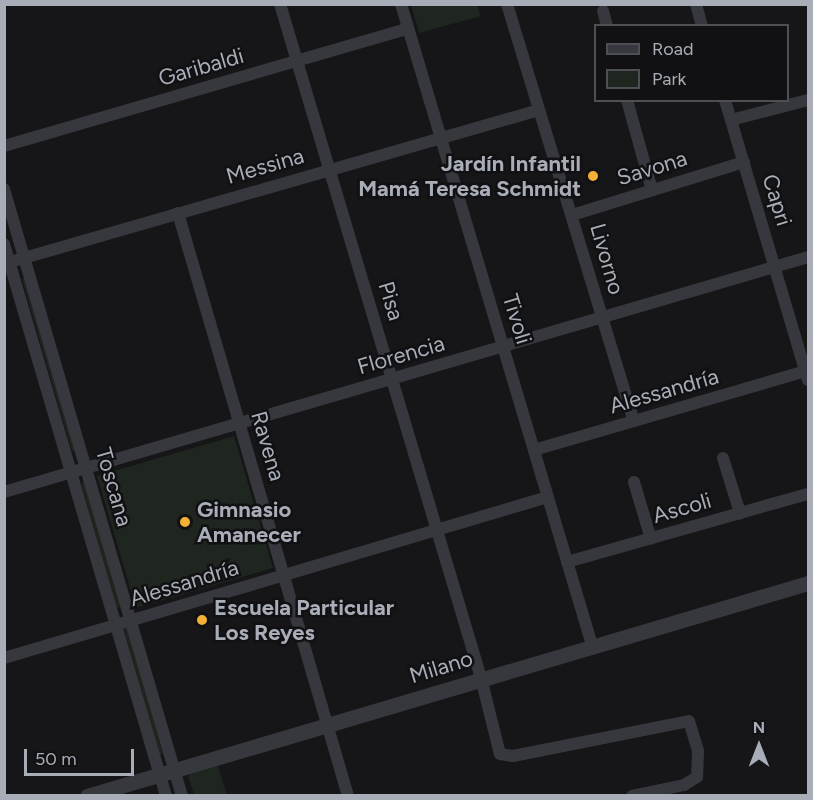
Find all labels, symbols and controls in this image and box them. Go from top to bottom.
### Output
legend [594,24,789,102]
text: Road [652,38,693,60]
street label: Garibaldi [155,42,247,92]
text: Park [652,68,686,90]
street label: Messina [223,142,307,190]
street label: Savona [614,145,690,191]
place label: Jardín Infantil Mamá Teresa Schmidt [358,150,581,202]
marker: Jardín Infantil Mamá Teresa Schmidt [586,169,600,183]
street label: Capri [757,171,797,229]
street label: Livorno [584,220,630,298]
street label: Pisa [373,278,409,324]
street label: Tivoli [497,291,537,347]
street label: Florencia [354,330,448,380]
street label: Alessandría [606,363,722,419]
street label: Ravena [245,408,291,484]
street label: Toscana [90,445,138,529]
street label: Ascoli [650,487,714,529]
place label: Gimnasio Amanecer [197,496,301,548]
marker: Gimnasio Amanecer [178,515,192,529]
street label: Alessandría [126,554,242,612]
place label: Escuela Particular Los Reyes [214,594,394,646]
marker: Escuela Particular Los Reyes [195,613,209,627]
street label: Milano [406,645,476,689]
north arrow [729,716,789,776]
text: N [753,718,765,737]
scale bar [27,737,136,775]
text: 50 m [35,748,77,770]

